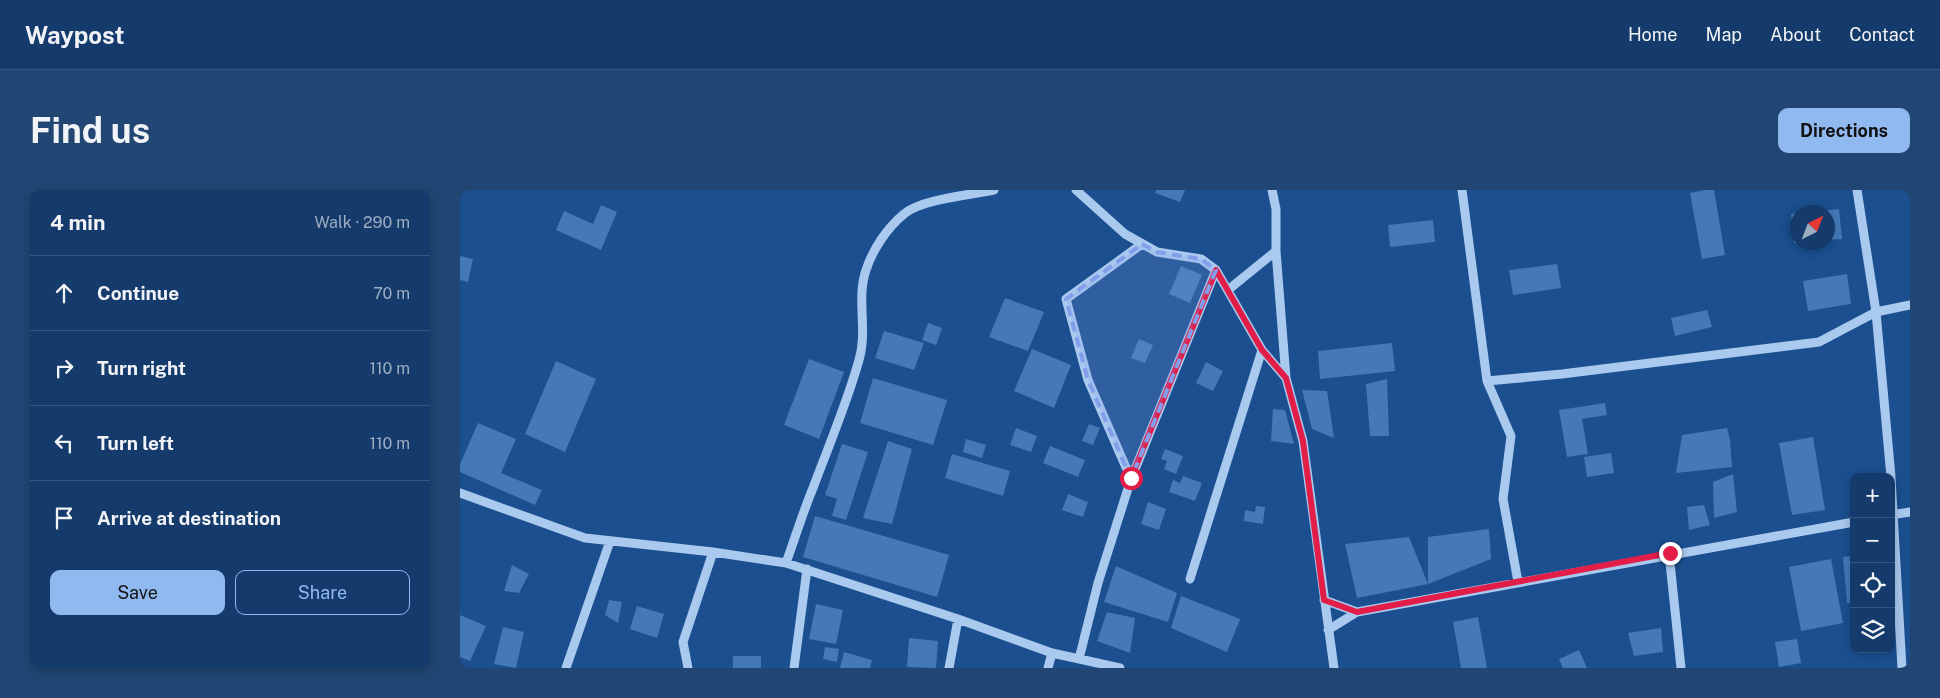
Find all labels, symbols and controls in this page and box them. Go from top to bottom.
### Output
text: Waypost [25,21,125,49]
text: Home [1628,24,1678,45]
text: Map [1706,24,1742,45]
text: About [1770,24,1821,45]
text: Contact [1849,24,1915,45]
button: Directions [1778,108,1910,153]
text: Find us [30,110,150,151]
north arrow [1790,205,1835,250]
text: 4 min [50,210,105,235]
text: Walk · 290 m [315,213,410,232]
icon: ahead [50,279,78,307]
text: Continue [97,282,179,304]
text: 70 m [373,284,410,303]
icon: right [50,354,78,382]
text: Turn right [97,357,186,379]
text: 110 m [369,359,410,378]
icon: left [50,429,78,457]
text: Turn left [97,432,174,454]
text: 110 m [369,434,410,453]
route start [1120,467,1143,490]
map controls [1850,473,1895,653]
button: + [1850,473,1895,518]
icon: arrive [50,504,78,532]
text: Arrive at destination [97,507,281,529]
button: − [1850,518,1895,563]
route end [1659,542,1682,565]
button: locate [1850,563,1895,608]
button: Save [50,570,225,615]
button: Share [235,570,410,615]
button: layers [1850,608,1895,653]

